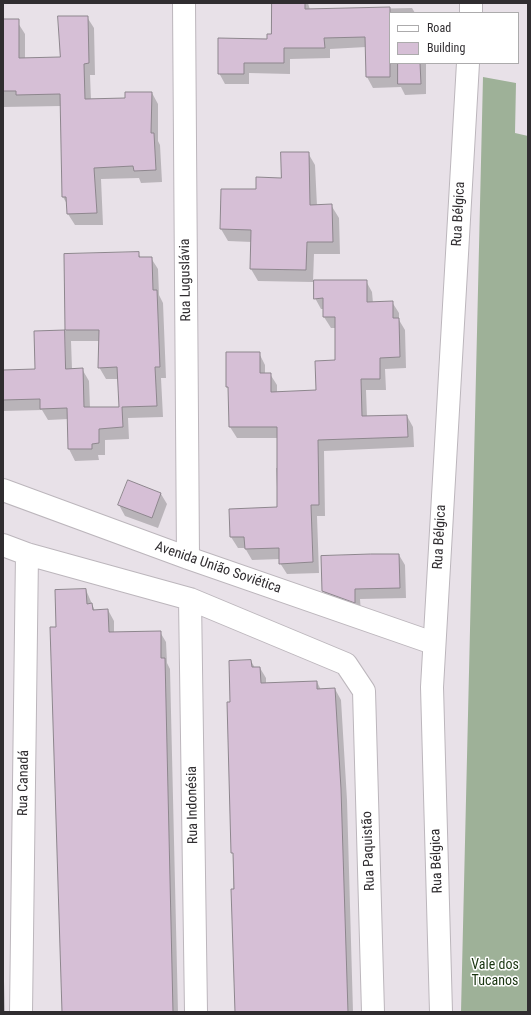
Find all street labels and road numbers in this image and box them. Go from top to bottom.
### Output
street label: Rua Bélgica [449,181,469,247]
street label: Rua Luguslávia [177,238,195,322]
street label: Rua Bélgica [430,504,450,570]
street label: Avenida União Soviética [153,539,283,597]
street label: Rua Canadá [15,750,33,816]
street label: Rua Indonésia [184,766,202,844]
street label: Rua Paquistão [359,811,379,891]
street label: Rua Bélgica [427,828,447,894]

